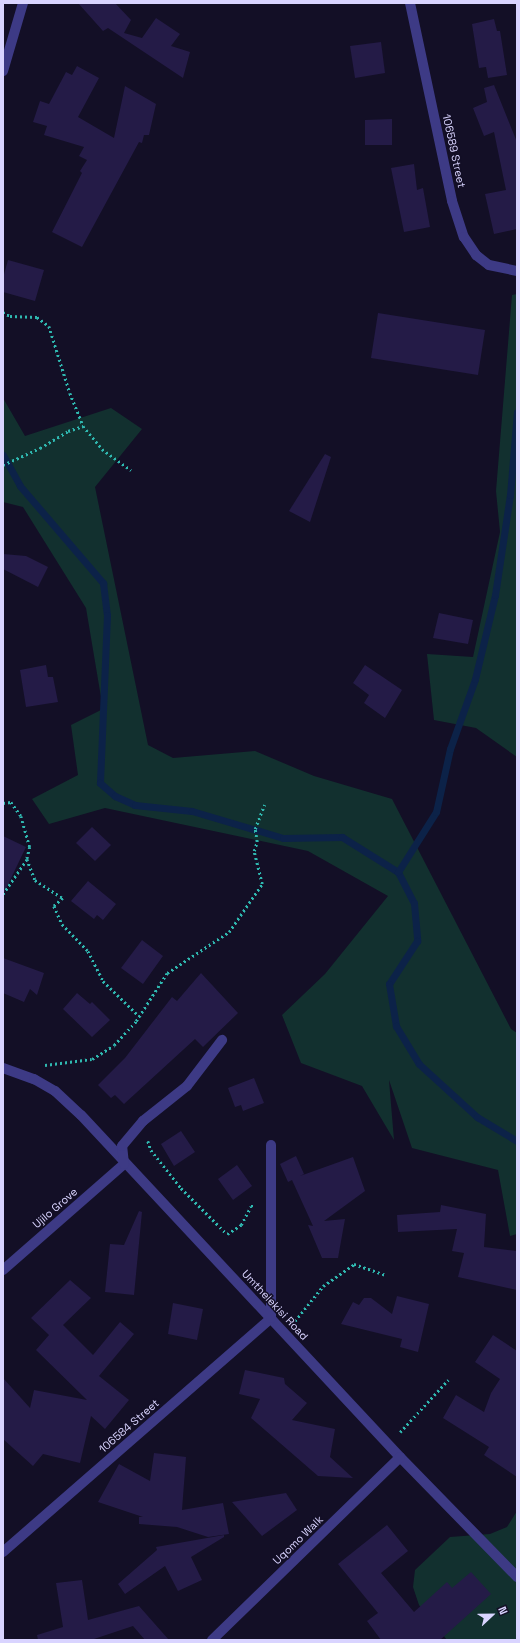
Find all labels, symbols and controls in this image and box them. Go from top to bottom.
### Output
street label: 106589 Street [440,113,468,189]
street label: Ujilo Grove [30,1185,80,1231]
street label: Umthelekisi Road [239,1267,311,1343]
street label: 106584 Street [96,1396,162,1456]
street label: Uqomo Walk [270,1513,326,1567]
north arrow [472,1595,512,1635]
text: N [495,1604,511,1617]

